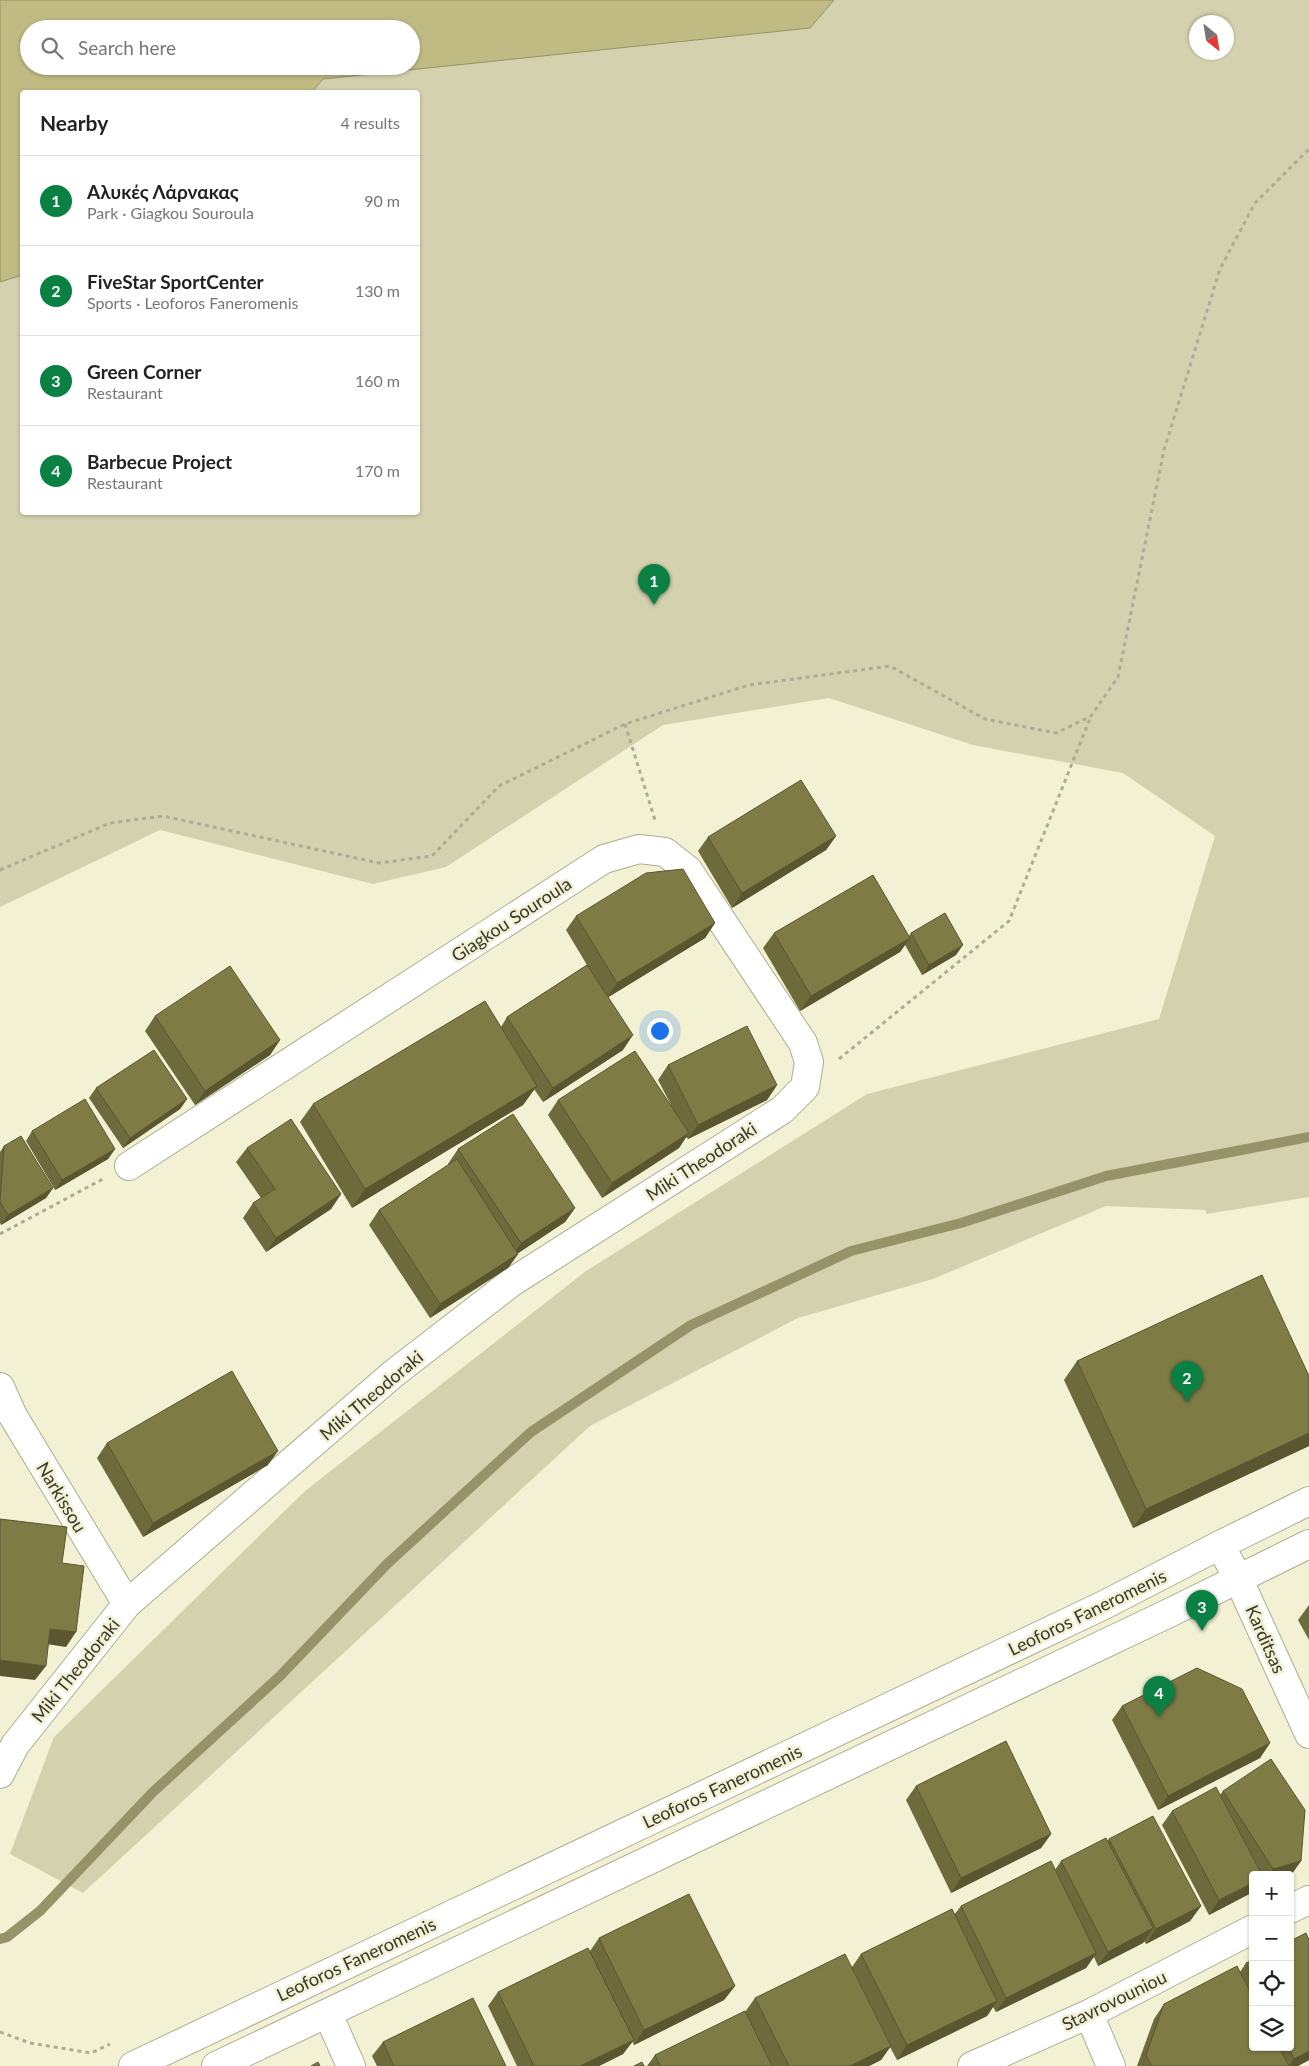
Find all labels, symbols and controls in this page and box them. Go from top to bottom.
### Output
north arrow [1189,15,1234,60]
search box [20,20,420,75]
icon: search [38,34,66,62]
text: Search here [78,36,176,59]
text: Nearby [40,110,108,135]
text: 4 results [340,113,400,132]
text: Αλυκές Λάρνακας [87,180,239,203]
text: 1 [51,191,61,210]
text: 90 m [364,191,400,210]
text: Park · Giagkou Souroula [87,203,254,222]
text: FiveStar SportCenter [87,270,264,293]
text: 2 [51,281,61,300]
text: 130 m [355,281,400,300]
text: Sports · Leoforos Faneromenis [87,293,298,312]
text: Green Corner [87,360,201,383]
text: 3 [51,371,61,390]
text: 160 m [355,371,400,390]
text: Restaurant [87,383,163,402]
text: Barbecue Project [87,450,232,473]
text: 4 [51,461,61,480]
text: 170 m [355,461,400,480]
text: Restaurant [87,473,163,492]
pin: 1 [638,564,670,605]
street label: Giagkou Souroula [447,872,575,966]
your location [647,1018,673,1044]
street label: Miki Theodoraki [641,1117,761,1205]
street label: Miki Theodoraki [315,1346,427,1444]
pin: 2 [1171,1361,1203,1402]
street label: Narkissou [32,1458,92,1536]
street label: Leoforos Faneromenis [1004,1564,1170,1660]
pin: 3 [1186,1590,1218,1631]
street label: Karditsas [1241,1601,1291,1677]
street label: Miki Theodoraki [26,1613,124,1727]
pin: 4 [1143,1676,1175,1717]
street label: Leoforos Faneromenis [639,1739,805,1833]
map controls [1249,1871,1294,2051]
button: + [1249,1871,1294,1916]
street label: Leoforos Faneromenis [273,1912,439,2006]
button: − [1249,1916,1294,1961]
button: locate [1249,1961,1294,2006]
street label: Stavrovouniou [1058,1965,1170,2035]
button: layers [1249,2006,1294,2051]

